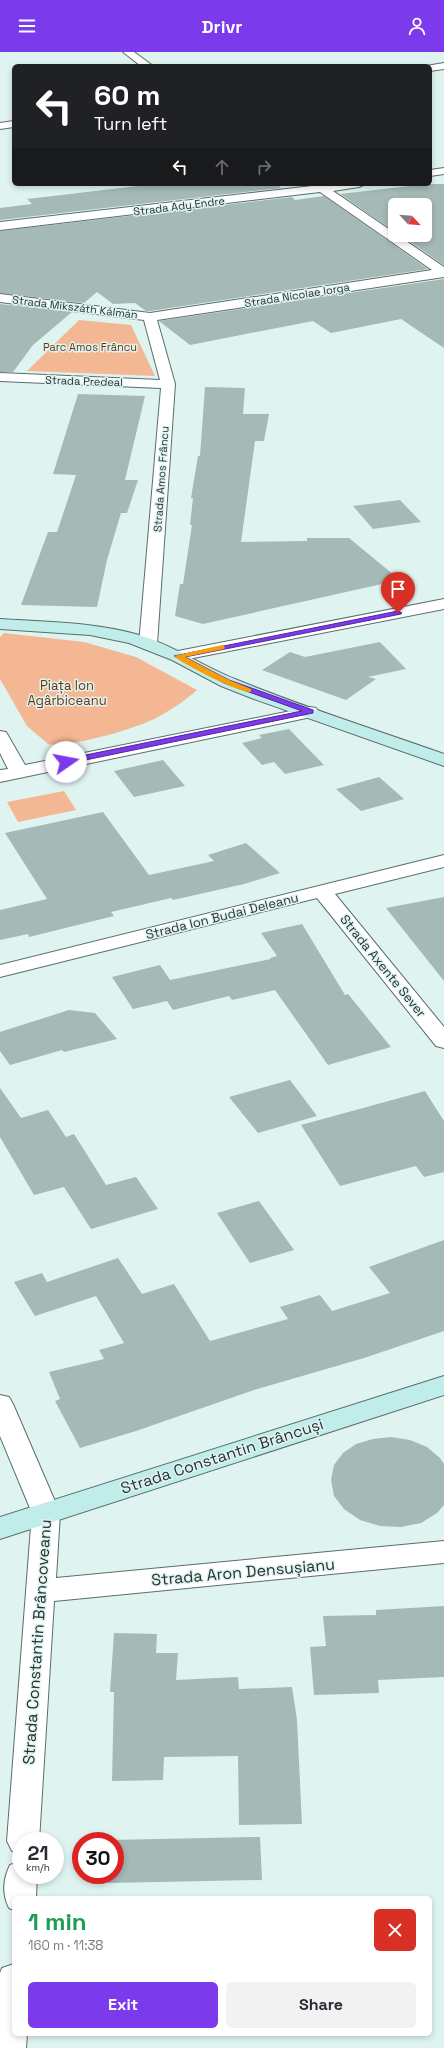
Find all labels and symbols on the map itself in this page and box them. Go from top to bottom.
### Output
street label: Strada Ady Endre [132,193,226,219]
north arrow [388,198,432,242]
street label: Strada Nicolae Iorga [243,280,351,310]
street label: Strada Mikszáth Kálmán [11,292,139,322]
park label: Parc Amos Frâncu [43,340,137,354]
street label: Strada Predeal [45,373,123,389]
street label: Strada Amos Frâncu [150,426,172,532]
pin [381,572,415,613]
park label: Piața Ion Agârbiceanu [27,677,107,709]
position arrow [45,741,87,783]
street label: Strada Ion Budai Deleanu [144,889,300,943]
street label: Strada Axente Sever [336,911,430,1021]
street label: Strada Constantin Brâncuși [118,1413,326,1499]
street label: Strada Constantin Brâncoveanu [18,1519,56,1765]
street label: Strada Aron Densușianu [150,1554,336,1590]
speed limit sign: 30 [72,1832,124,1884]

